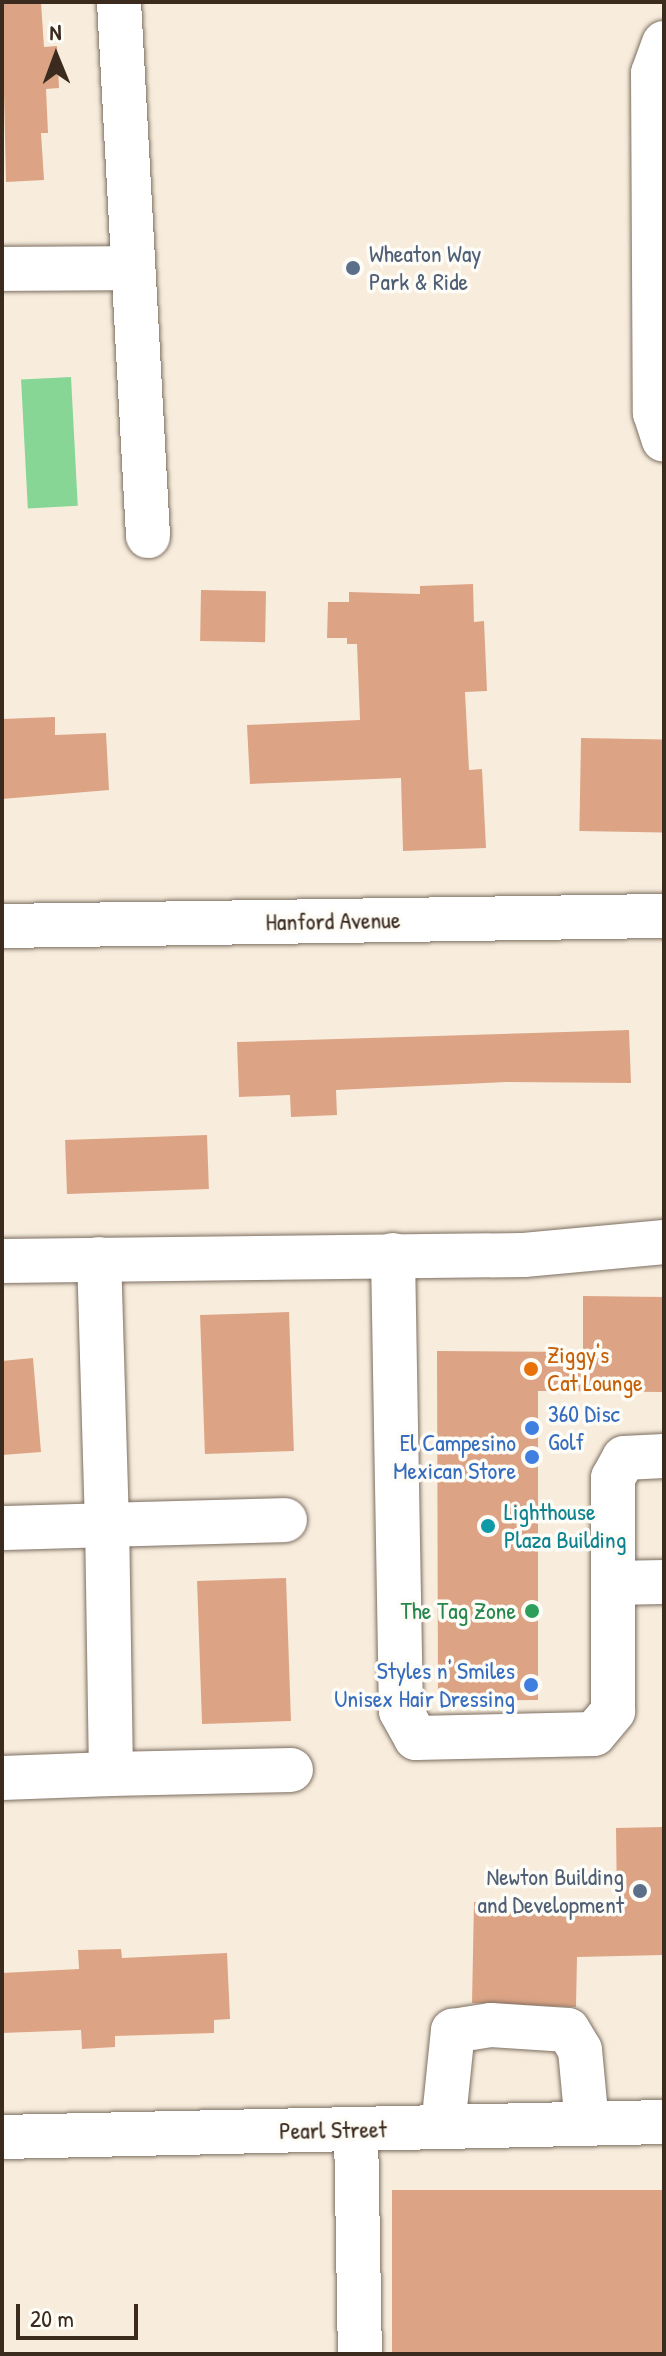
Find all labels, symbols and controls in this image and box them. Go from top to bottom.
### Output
north arrow [16,16,96,96]
text: N [49,17,62,47]
place label: Wheaton Way Park & Ride [369,240,481,296]
marker: Wheaton Way Park & Ride [344,259,362,277]
street label: Hanford Avenue [265,905,401,937]
place label: Ziggy's Cat Lounge [547,1341,643,1397]
marker: Ziggy's Cat Lounge [522,1360,540,1378]
place label: 360 Disc Golf [548,1400,620,1456]
marker: 360 Disc Golf [523,1419,541,1437]
place label: El Campesino Mexican Store [393,1429,516,1485]
marker: El Campesino Mexican Store [523,1448,541,1466]
place label: Lighthouse Plaza Building [504,1498,626,1554]
marker: Lighthouse Plaza Building [479,1517,497,1535]
place label: The Tag Zone [401,1597,516,1625]
marker: The Tag Zone [523,1602,541,1620]
place label: Styles n' Smiles Unisex Hair Dressing [334,1657,515,1713]
marker: Styles n' Smiles Unisex Hair Dressing [522,1676,540,1694]
place label: Newton Building and Development [477,1863,624,1919]
marker: Newton Building and Development [631,1882,649,1900]
street label: Pearl Street [279,2115,387,2145]
scale bar [20,2288,142,2338]
text: 20 m [30,2302,74,2334]

